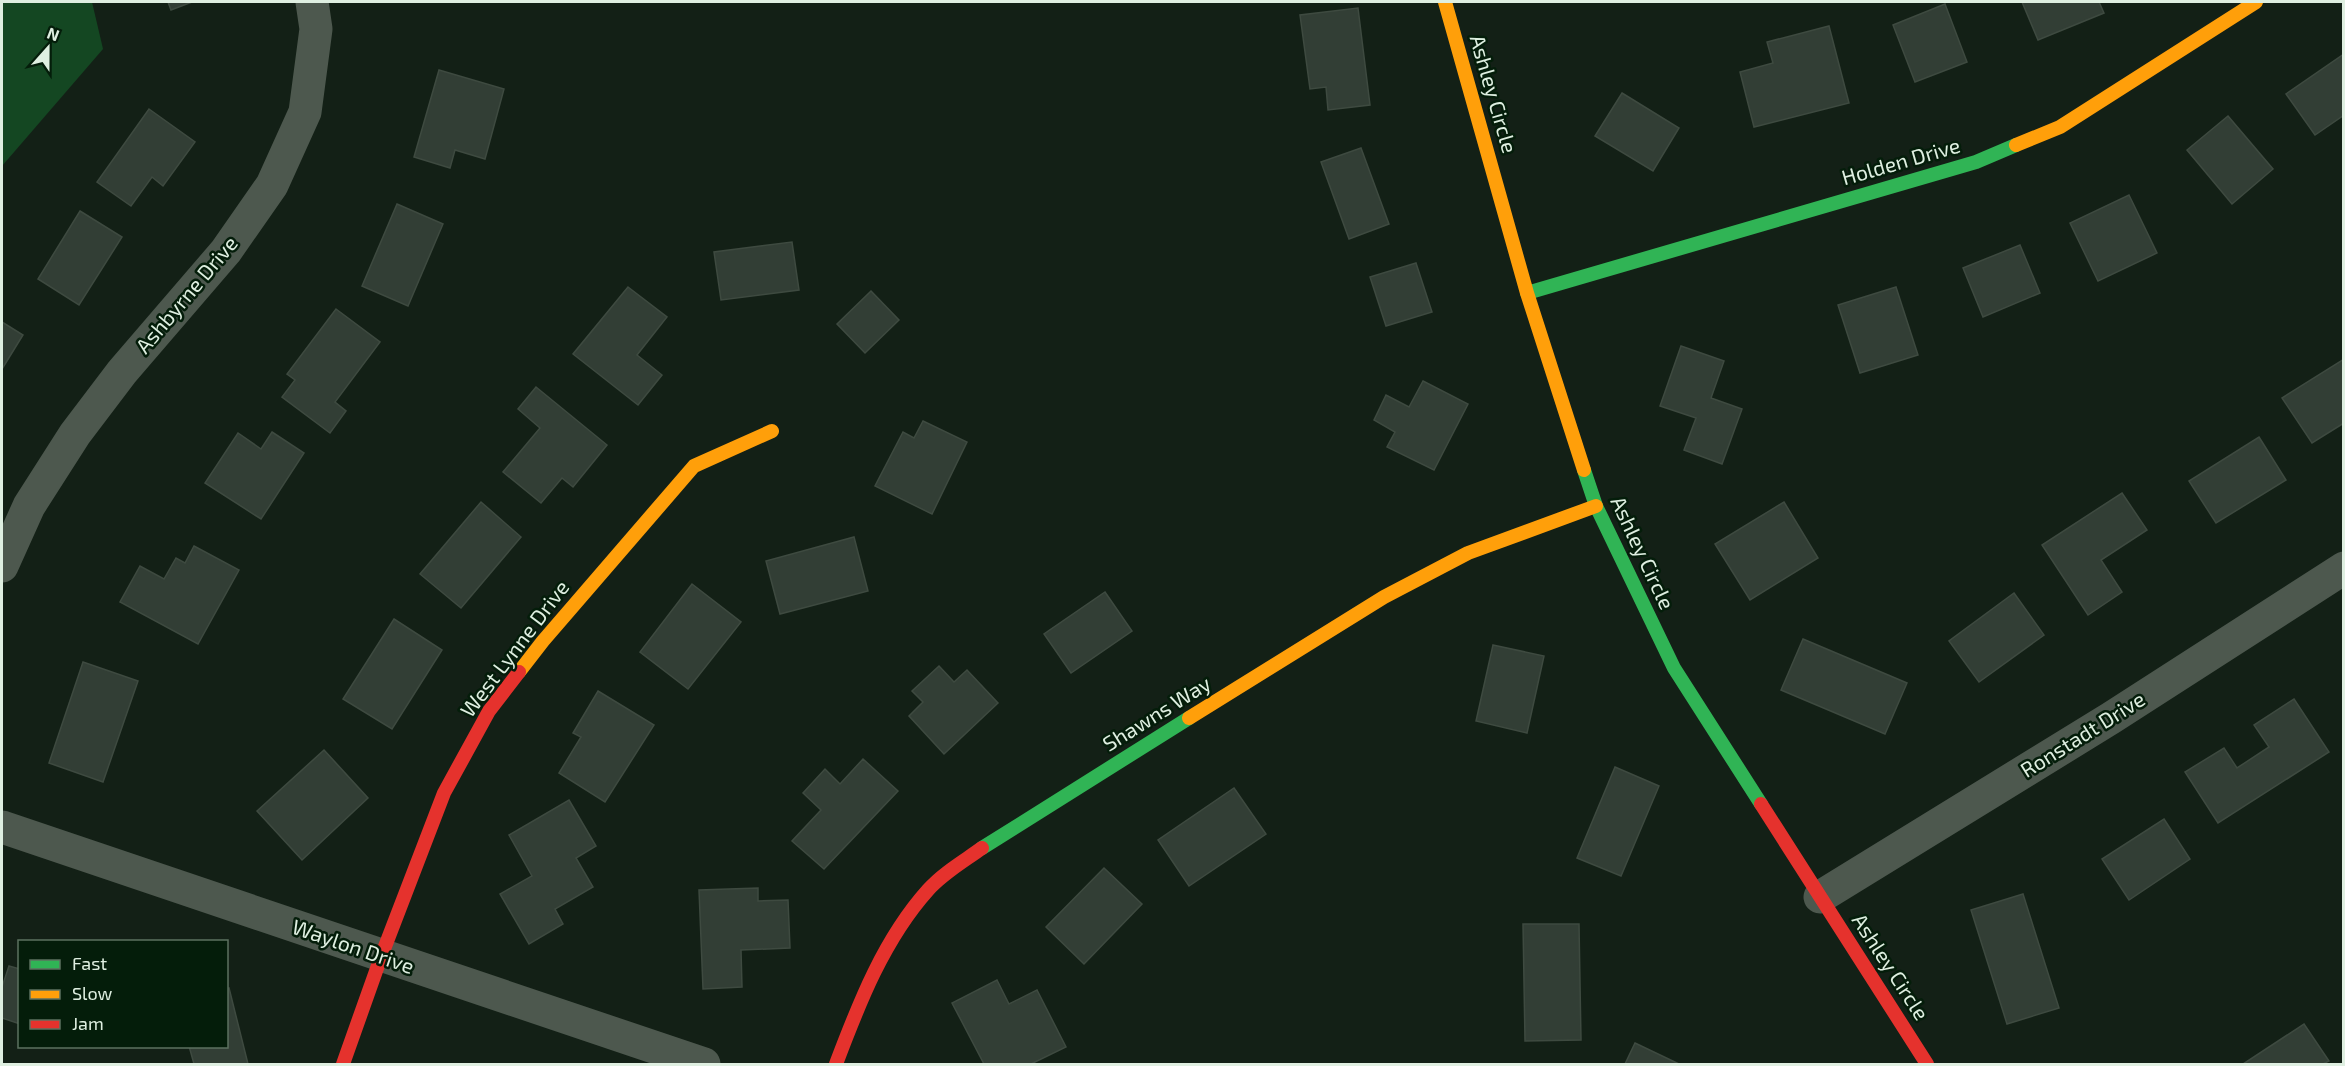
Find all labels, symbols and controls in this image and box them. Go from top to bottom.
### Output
north arrow [18,18,78,78]
text: N [45,23,62,44]
street label: Ashley Circle [1466,32,1523,156]
street label: Holden Drive [1838,132,1963,189]
street label: Ashbyrne Drive [130,230,242,358]
street label: Ashley Circle [1606,492,1680,613]
street label: West Lynne Drive [454,575,573,721]
street label: Shawns Way [1098,670,1215,756]
street label: Ronstadt Drive [2015,686,2149,782]
street label: Ashley Circle [1848,908,1935,1024]
street label: Waylon Drive [289,913,418,978]
legend [18,940,228,1048]
text: Fast [72,952,107,974]
text: Slow [72,982,113,1004]
text: Jam [72,1012,104,1034]

